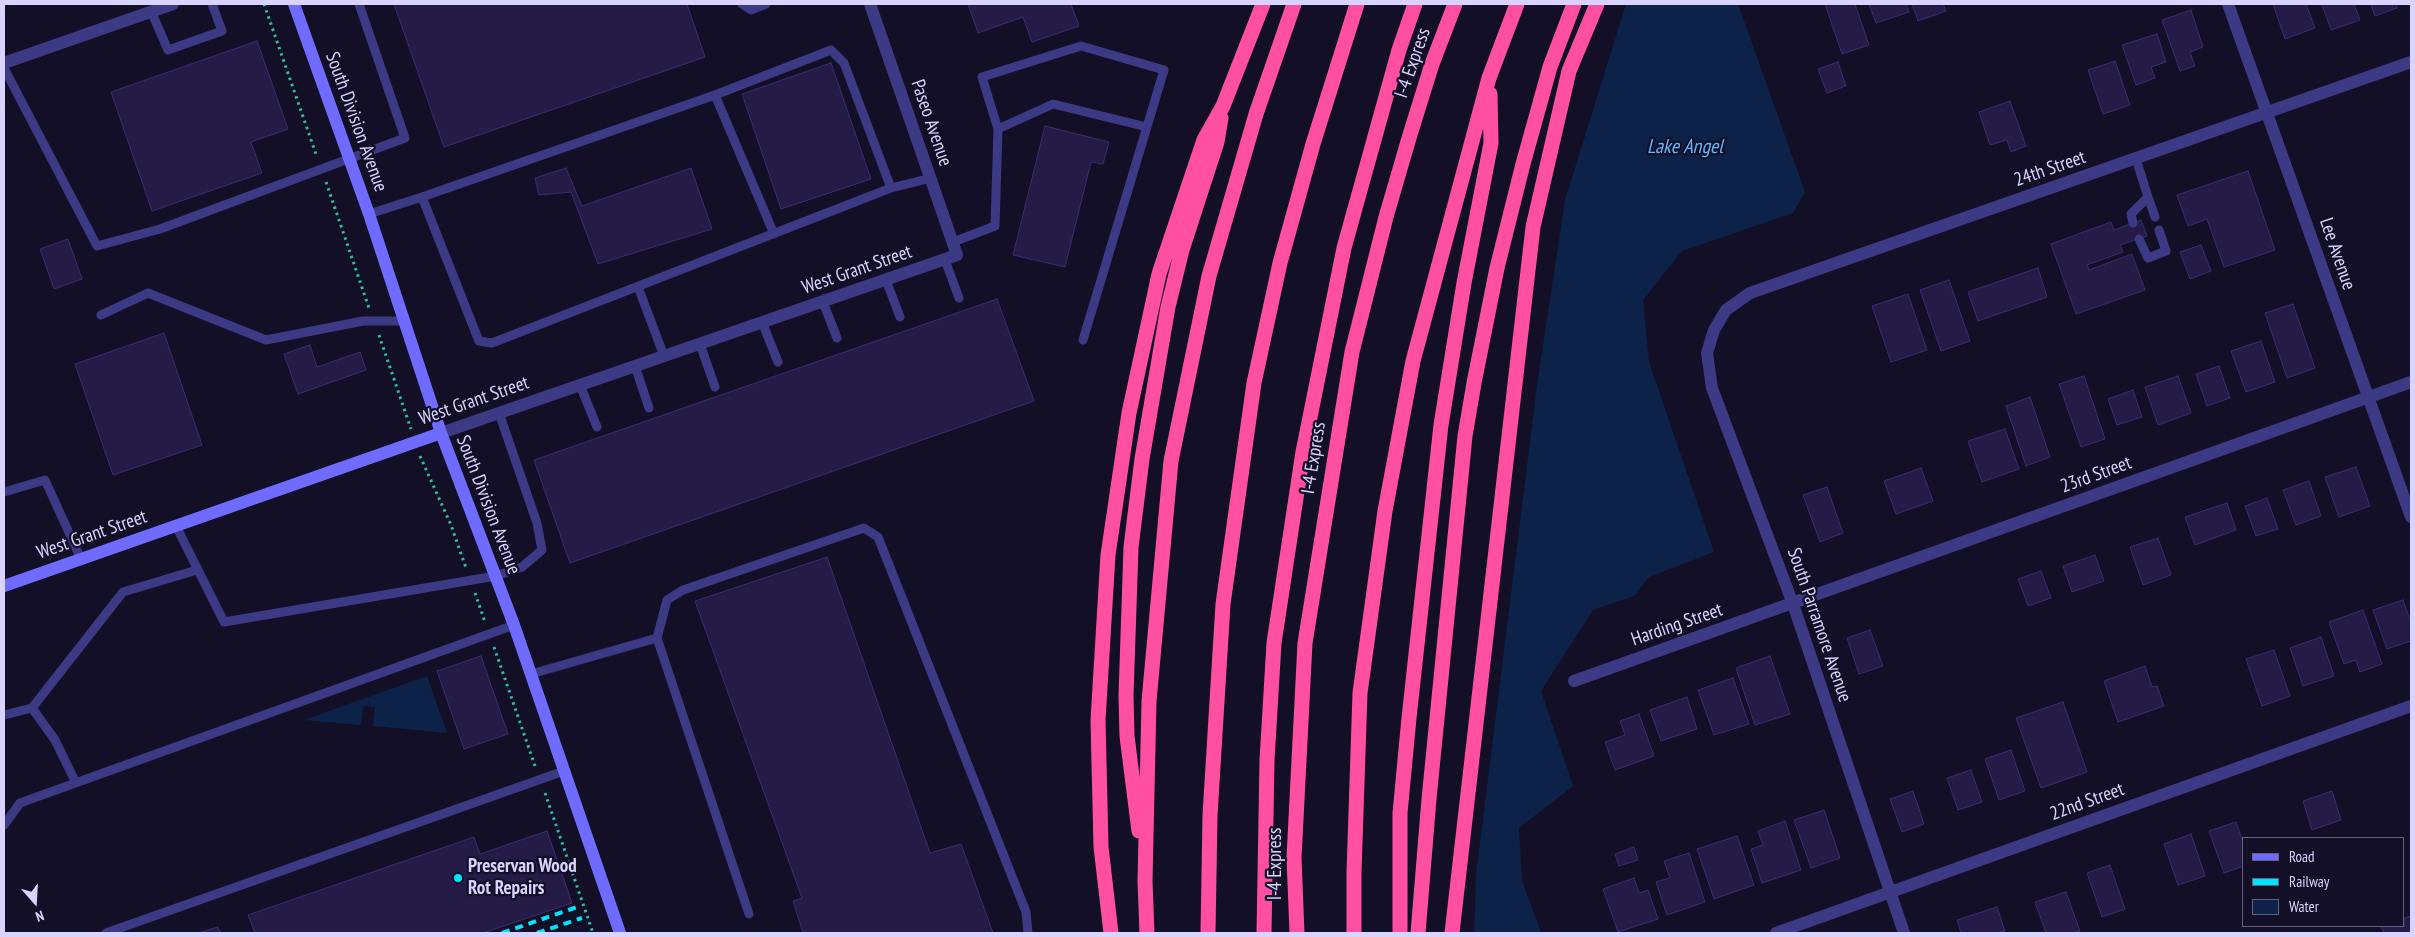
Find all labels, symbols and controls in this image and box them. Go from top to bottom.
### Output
street label: I-4 Express [1390,25,1436,101]
street label: South Division Avenue [320,49,392,195]
street label: Paseo Avenue [906,77,956,169]
water label: Lake Angel [1647,135,1723,159]
street label: 24th Street [2011,146,2089,192]
street label: Lee Avenue [2314,215,2360,293]
street label: West Grant Street [799,241,915,299]
street label: West Grant Street [416,372,532,430]
street label: I-4 Express [1297,420,1331,496]
street label: South Division Avenue [451,432,525,578]
street label: 23rd Street [2057,452,2135,498]
street label: West Grant Street [34,506,150,564]
street label: South Parramore Avenue [1782,545,1856,705]
street label: Harding Street [1628,599,1726,651]
street label: 22nd Street [2047,778,2127,826]
street label: I-4 Express [1265,828,1287,900]
legend [2242,837,2405,927]
text: Road [2289,847,2315,866]
place label: Preservan Wood Rot Repairs [468,856,577,900]
marker: Preservan Wood Rot Repairs [452,872,464,884]
text: Railway [2289,872,2329,891]
north arrow [10,877,60,927]
text: Water [2289,897,2319,916]
text: N [33,906,46,926]

